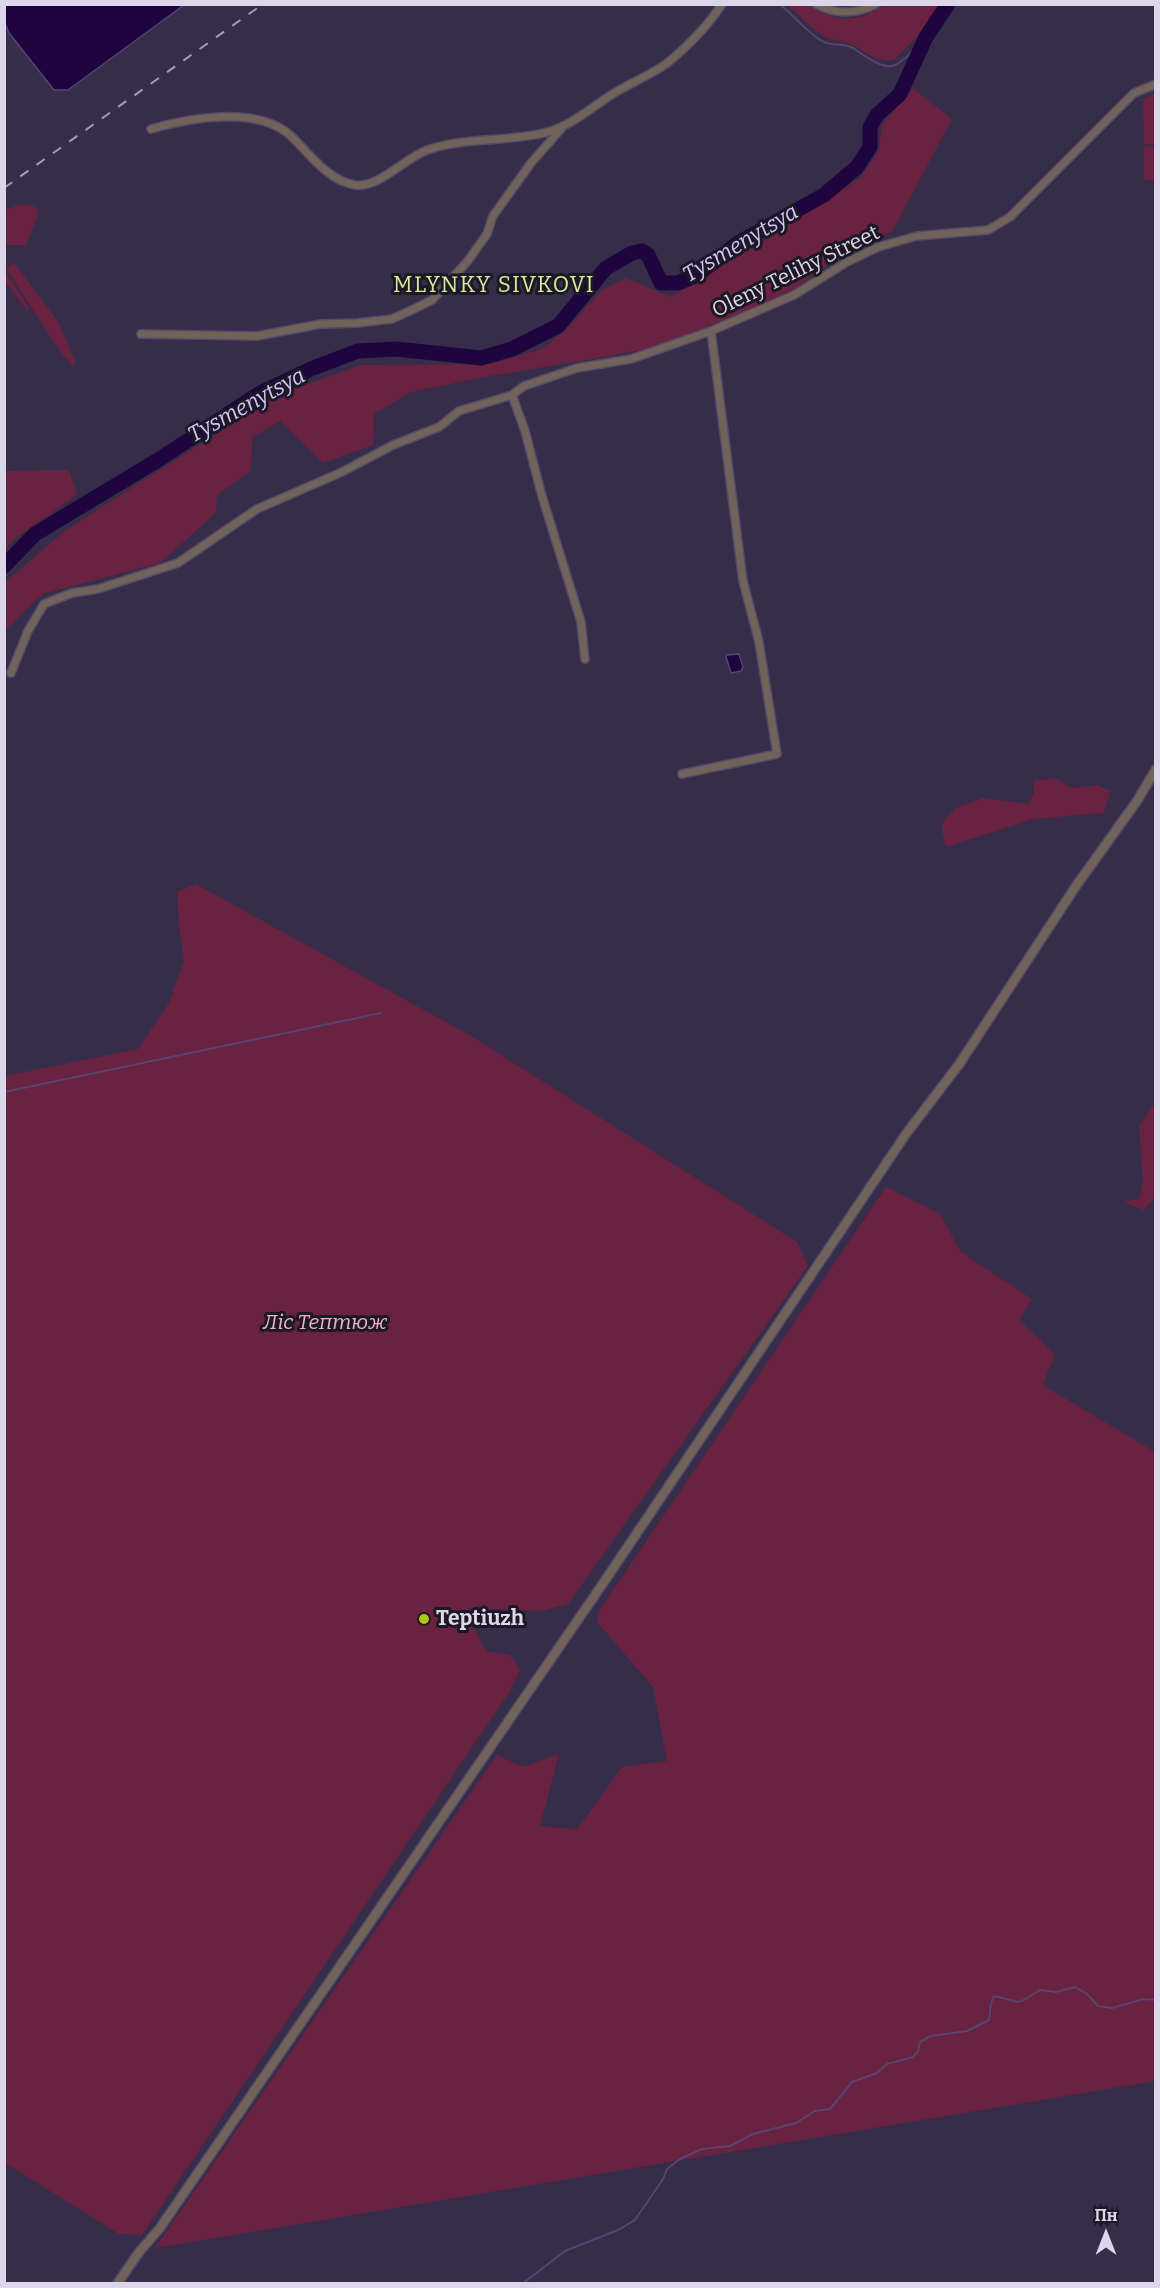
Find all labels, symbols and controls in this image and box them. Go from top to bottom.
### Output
water label: Tysmenytsya [679,199,803,289]
street label: Oleny Telihy Street [708,221,884,323]
district label: MLYNKY SIVKOVI [393,273,595,299]
water label: Tysmenytsya [184,363,310,449]
park label: Ліс Тептюж [263,1310,387,1336]
place label: Teptiuzh [436,1606,524,1632]
marker: Teptiuzh [417,1612,431,1626]
north arrow [1076,2204,1136,2264]
text: Пн [1094,2206,1118,2225]

